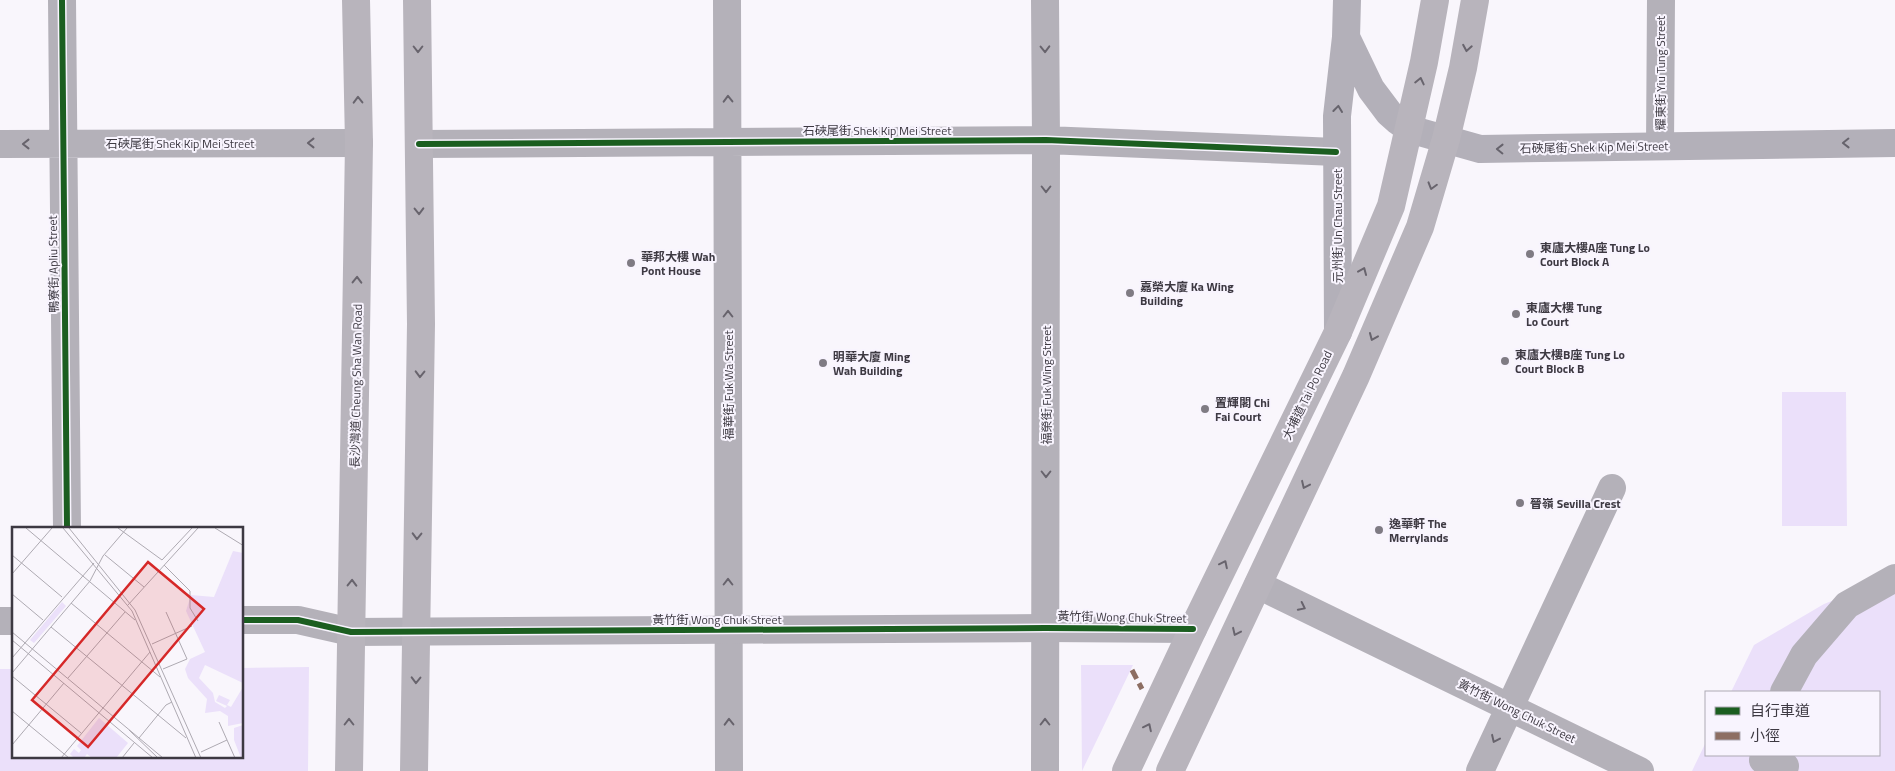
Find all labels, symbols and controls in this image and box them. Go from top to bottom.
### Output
street label: 耀東街 Yiu Tung Street [1651,15,1670,130]
one-way arrow [1462,44,1472,52]
one-way arrow [413,45,423,53]
one-way arrow [1040,45,1050,53]
one-way arrow [1414,77,1425,86]
one-way arrow [723,95,733,102]
one-way arrow [353,96,364,104]
one-way arrow [1332,104,1343,112]
street label: 石硤尾街 Shek Kip Mei Street [803,121,952,140]
street label: 石硤尾街 Shek Kip Mei Street [106,134,255,153]
street label: 石硤尾街 Shek Kip Mei Street [1519,136,1669,158]
one-way arrow [306,138,314,148]
one-way arrow [1842,138,1850,148]
one-way arrow [21,139,29,149]
one-way arrow [1496,144,1504,154]
street label: 元州街 Un Chau Street [1328,168,1347,283]
one-way arrow [1428,181,1438,190]
one-way arrow [1041,186,1051,193]
one-way arrow [414,208,424,215]
street label: 鴨寮街 Apliu Street [43,214,63,313]
place label: 東廬大樓A座 Tung Lo Court Block A [1540,238,1650,271]
place label: 華邦大樓 Wah Pont House [641,247,715,280]
marker: 東廬大樓A座 Tung Lo Court Block A [1524,248,1536,260]
marker: 華邦大樓 Wah Pont House [625,257,637,269]
one-way arrow [1357,267,1368,276]
one-way arrow [352,276,362,284]
place label: 嘉榮大廈 Ka Wing Building [1140,277,1234,310]
marker: 嘉榮大廈 Ka Wing Building [1124,287,1136,299]
place label: 東廬大樓 Tung Lo Court [1526,298,1603,331]
street label: 長沙灣道 Cheung Sha Wan Road [345,304,367,468]
marker: 東廬大樓 Tung Lo Court [1510,308,1522,320]
one-way arrow [723,310,733,318]
street label: 福榮街 Fuk Wing Street [1037,325,1056,444]
street label: 福華街 Fuk Wa Street [719,329,738,440]
one-way arrow [1369,332,1379,341]
place label: 東廬大樓B座 Tung Lo Court Block B [1515,345,1625,378]
place label: 明華大廈 Ming Wah Building [833,347,911,380]
street label: 大埔道 Tai Po Road [1277,347,1337,443]
marker: 東廬大樓B座 Tung Lo Court Block B [1499,355,1511,367]
marker: 明華大廈 Ming Wah Building [817,357,829,369]
one-way arrow [414,370,425,378]
place label: 置輝閣 Chi Fai Court [1215,393,1270,426]
marker: 置輝閣 Chi Fai Court [1199,403,1211,415]
one-way arrow [1040,470,1051,478]
one-way arrow [1301,480,1311,489]
place label: 晉嶺 Sevilla Crest [1530,494,1621,513]
marker: 晉嶺 Sevilla Crest [1514,497,1526,509]
place label: 逸華軒 The Merrylands [1389,514,1449,547]
marker: 逸華軒 The Merrylands [1373,524,1385,536]
inset map [12,527,244,758]
one-way arrow [412,532,422,540]
one-way arrow [1218,561,1228,570]
one-way arrow [723,577,733,585]
one-way arrow [347,579,357,586]
one-way arrow [1297,601,1306,611]
street label: 黃竹街 Wong Chuk Street [1057,606,1188,628]
street label: 黃竹街 Wong Chuk Street [652,610,782,629]
one-way arrow [1232,627,1242,636]
street label: 黃竹街 Wong Chuk Street [1455,674,1580,748]
one-way arrow [411,676,421,684]
legend [1705,691,1880,756]
text: 自行車道 [1750,699,1810,722]
one-way arrow [344,718,354,726]
one-way arrow [724,718,734,726]
one-way arrow [1040,718,1050,726]
one-way arrow [1142,723,1152,732]
text: 小徑 [1750,724,1780,747]
one-way arrow [1490,734,1501,743]

